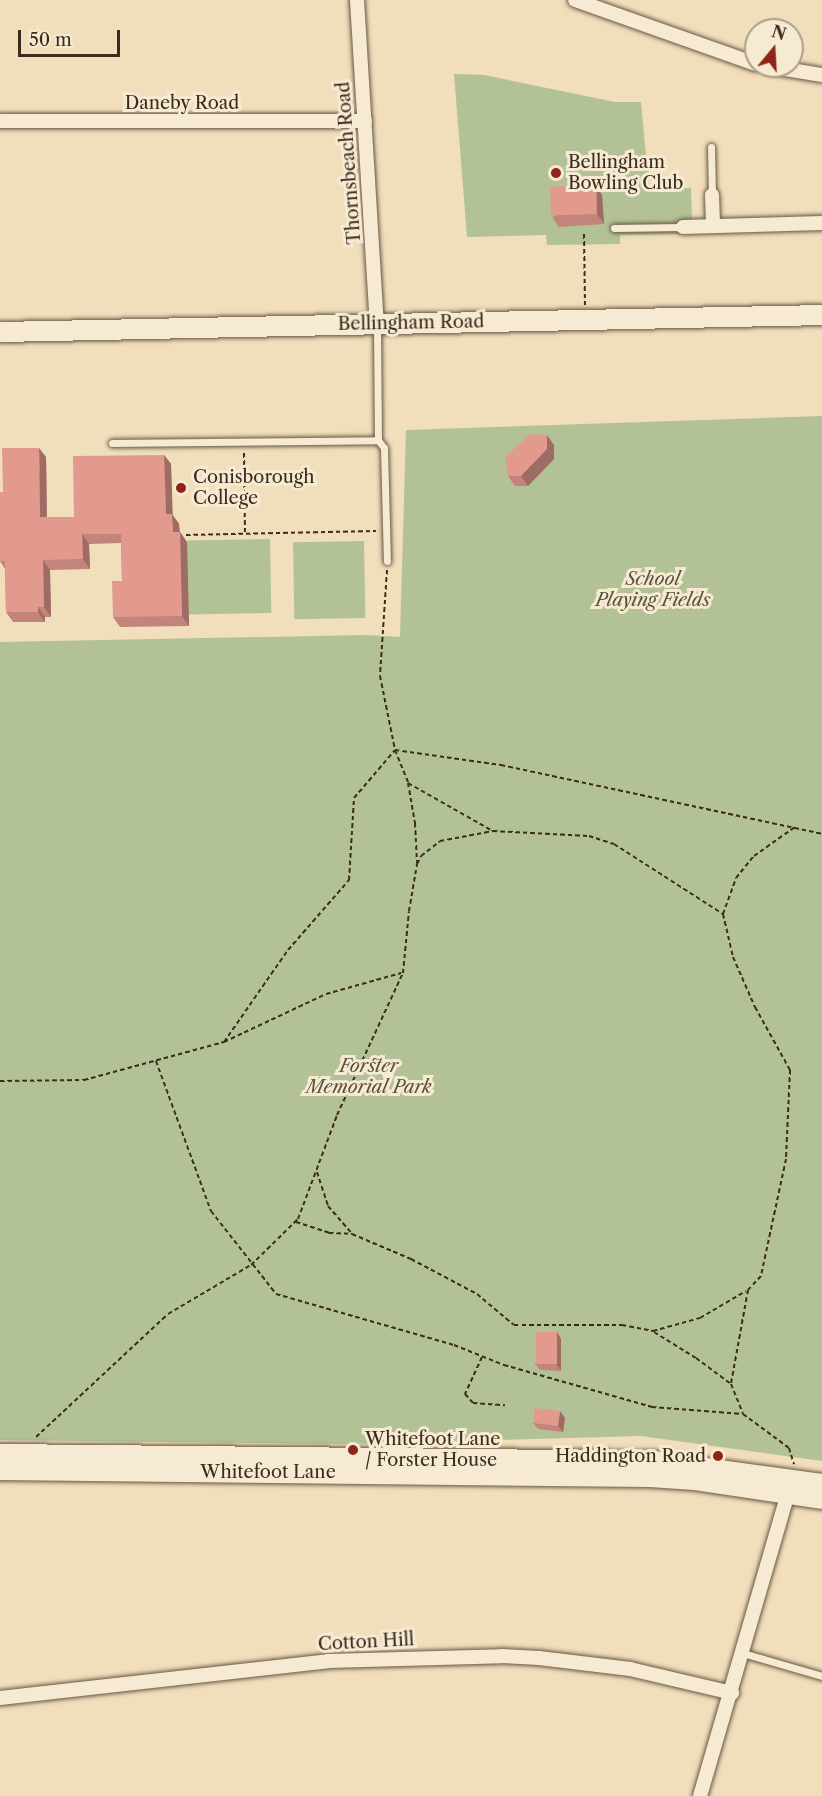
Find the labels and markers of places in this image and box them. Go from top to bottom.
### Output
place label: Bellingham Bowling Club [568,152,683,195]
marker: Bellingham Bowling Club [549,166,563,180]
place label: Conisborough College [193,467,315,510]
marker: Conisborough College [174,481,188,495]
place label: Whitefoot Lane / Forster House [365,1429,500,1472]
marker: Whitefoot Lane / Forster House [346,1443,360,1457]
place label: Haddington Road [555,1445,706,1467]
marker: Haddington Road [711,1449,725,1463]

